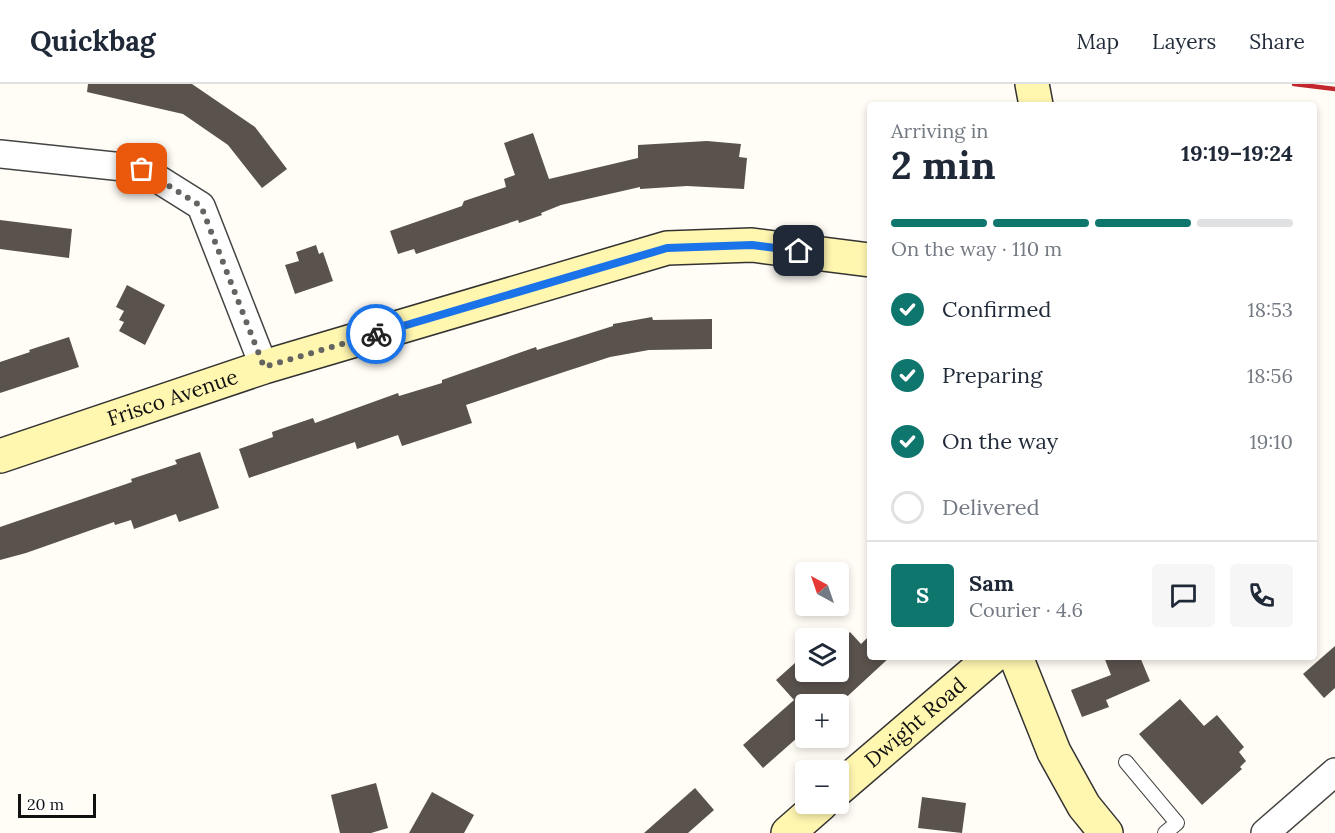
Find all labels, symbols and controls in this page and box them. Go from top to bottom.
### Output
text: Quickbag [30,23,155,59]
text: Map [1076,28,1119,55]
text: Layers [1152,28,1216,55]
text: Share [1249,28,1305,55]
text: Arriving in [891,118,988,143]
text: 19:19–19:24 [1181,139,1293,167]
text: 2 min [891,140,996,190]
pin [116,143,167,194]
icon: bag [125,152,158,185]
pin [773,225,824,276]
icon: home [782,234,815,267]
text: On the way · 110 m [891,236,1062,261]
icon: check [891,293,924,326]
text: Confirmed [942,295,1051,323]
text: 18:53 [1247,297,1293,322]
courier [346,304,406,364]
icon: bike [360,318,393,351]
icon: check [891,359,924,392]
text: Preparing [942,361,1042,389]
street label: Frisco Avenue [103,363,241,432]
text: 18:56 [1247,363,1293,388]
icon: check [891,425,924,458]
text: On the way [942,427,1058,455]
text: 19:10 [1249,429,1293,454]
text: Delivered [942,493,1040,521]
north arrow [795,562,849,616]
map controls [795,562,849,814]
button: chat [1152,564,1215,627]
button: phone [1230,564,1293,627]
text: Sam [969,569,1014,597]
text: S [916,581,929,609]
text: Courier · 4.6 [969,597,1083,622]
button: layers [795,628,849,682]
street label: Dwight Road [859,671,971,773]
button: + [795,694,849,748]
button: − [795,760,849,814]
scale bar [18,791,96,818]
text: 20 m [27,794,64,814]

